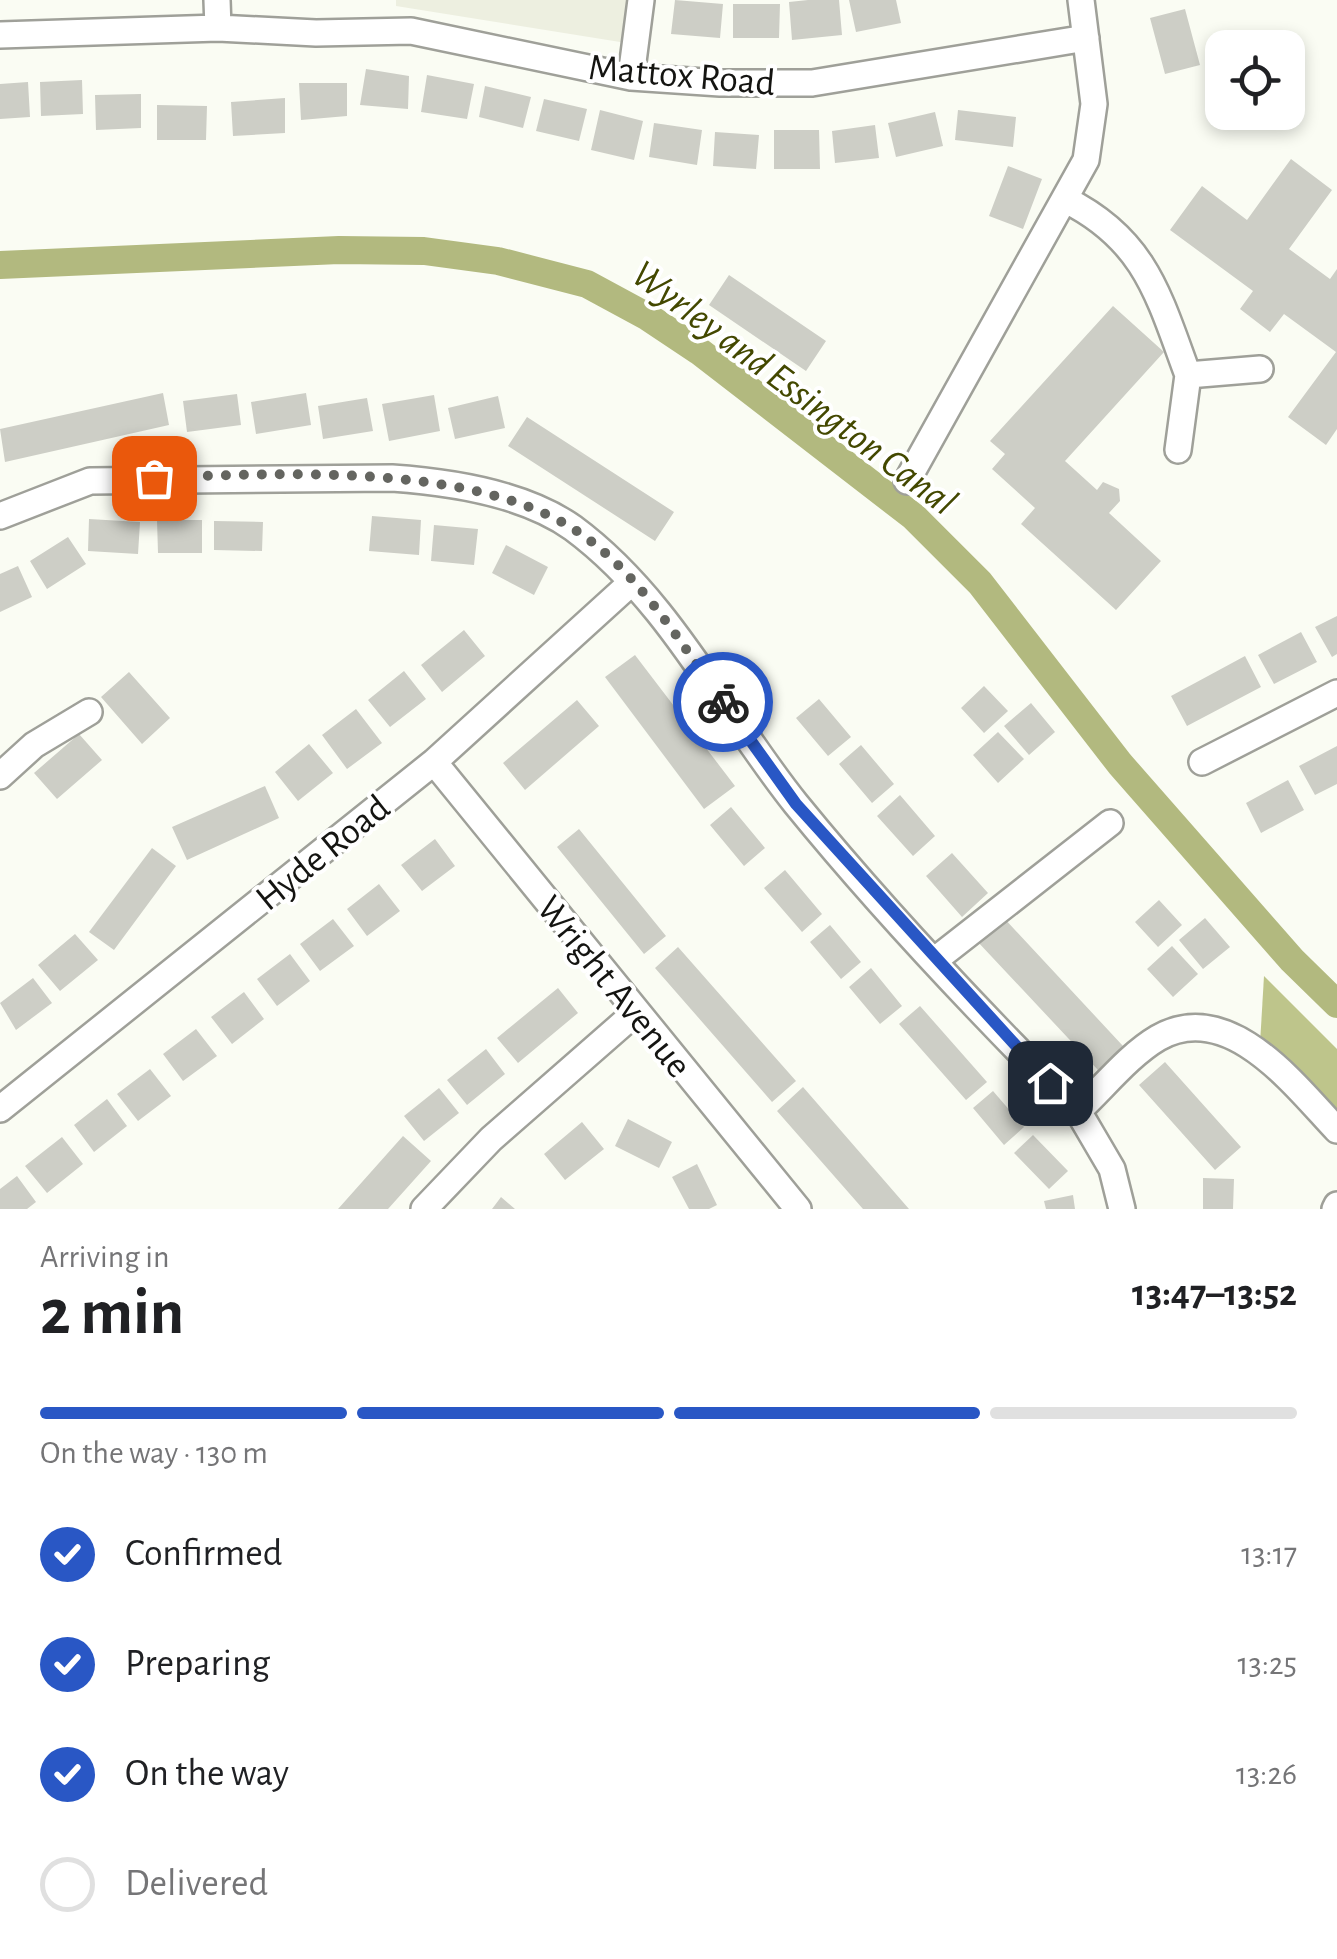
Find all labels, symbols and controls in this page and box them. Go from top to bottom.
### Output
map controls [1205,30,1305,130]
button: locate [1205,30,1305,130]
street label: Mattox Road [587,49,777,103]
water label: Wyrley and Essington Canal [624,254,964,523]
pin [112,436,197,521]
icon: bag [127,451,182,506]
courier [673,652,773,752]
icon: bike [696,675,751,730]
street label: Hyde Road [249,789,397,919]
street label: Wright Avenue [529,889,698,1085]
pin [1008,1041,1093,1126]
icon: home [1023,1056,1078,1111]
text: Arriving in [40,1241,169,1273]
text: 13:47–13:52 [1132,1275,1297,1313]
text: 2 min [40,1281,184,1346]
text: On the way · 130 m [40,1437,268,1469]
icon: check [40,1527,95,1582]
text: Confirmed [125,1535,282,1573]
text: 13:17 [1241,1538,1297,1570]
icon: check [40,1637,95,1692]
text: Preparing [125,1645,270,1683]
text: 13:25 [1238,1648,1297,1680]
icon: check [40,1747,95,1802]
text: On the way [125,1755,289,1793]
text: 13:26 [1236,1758,1297,1790]
text: Delivered [125,1865,268,1903]

